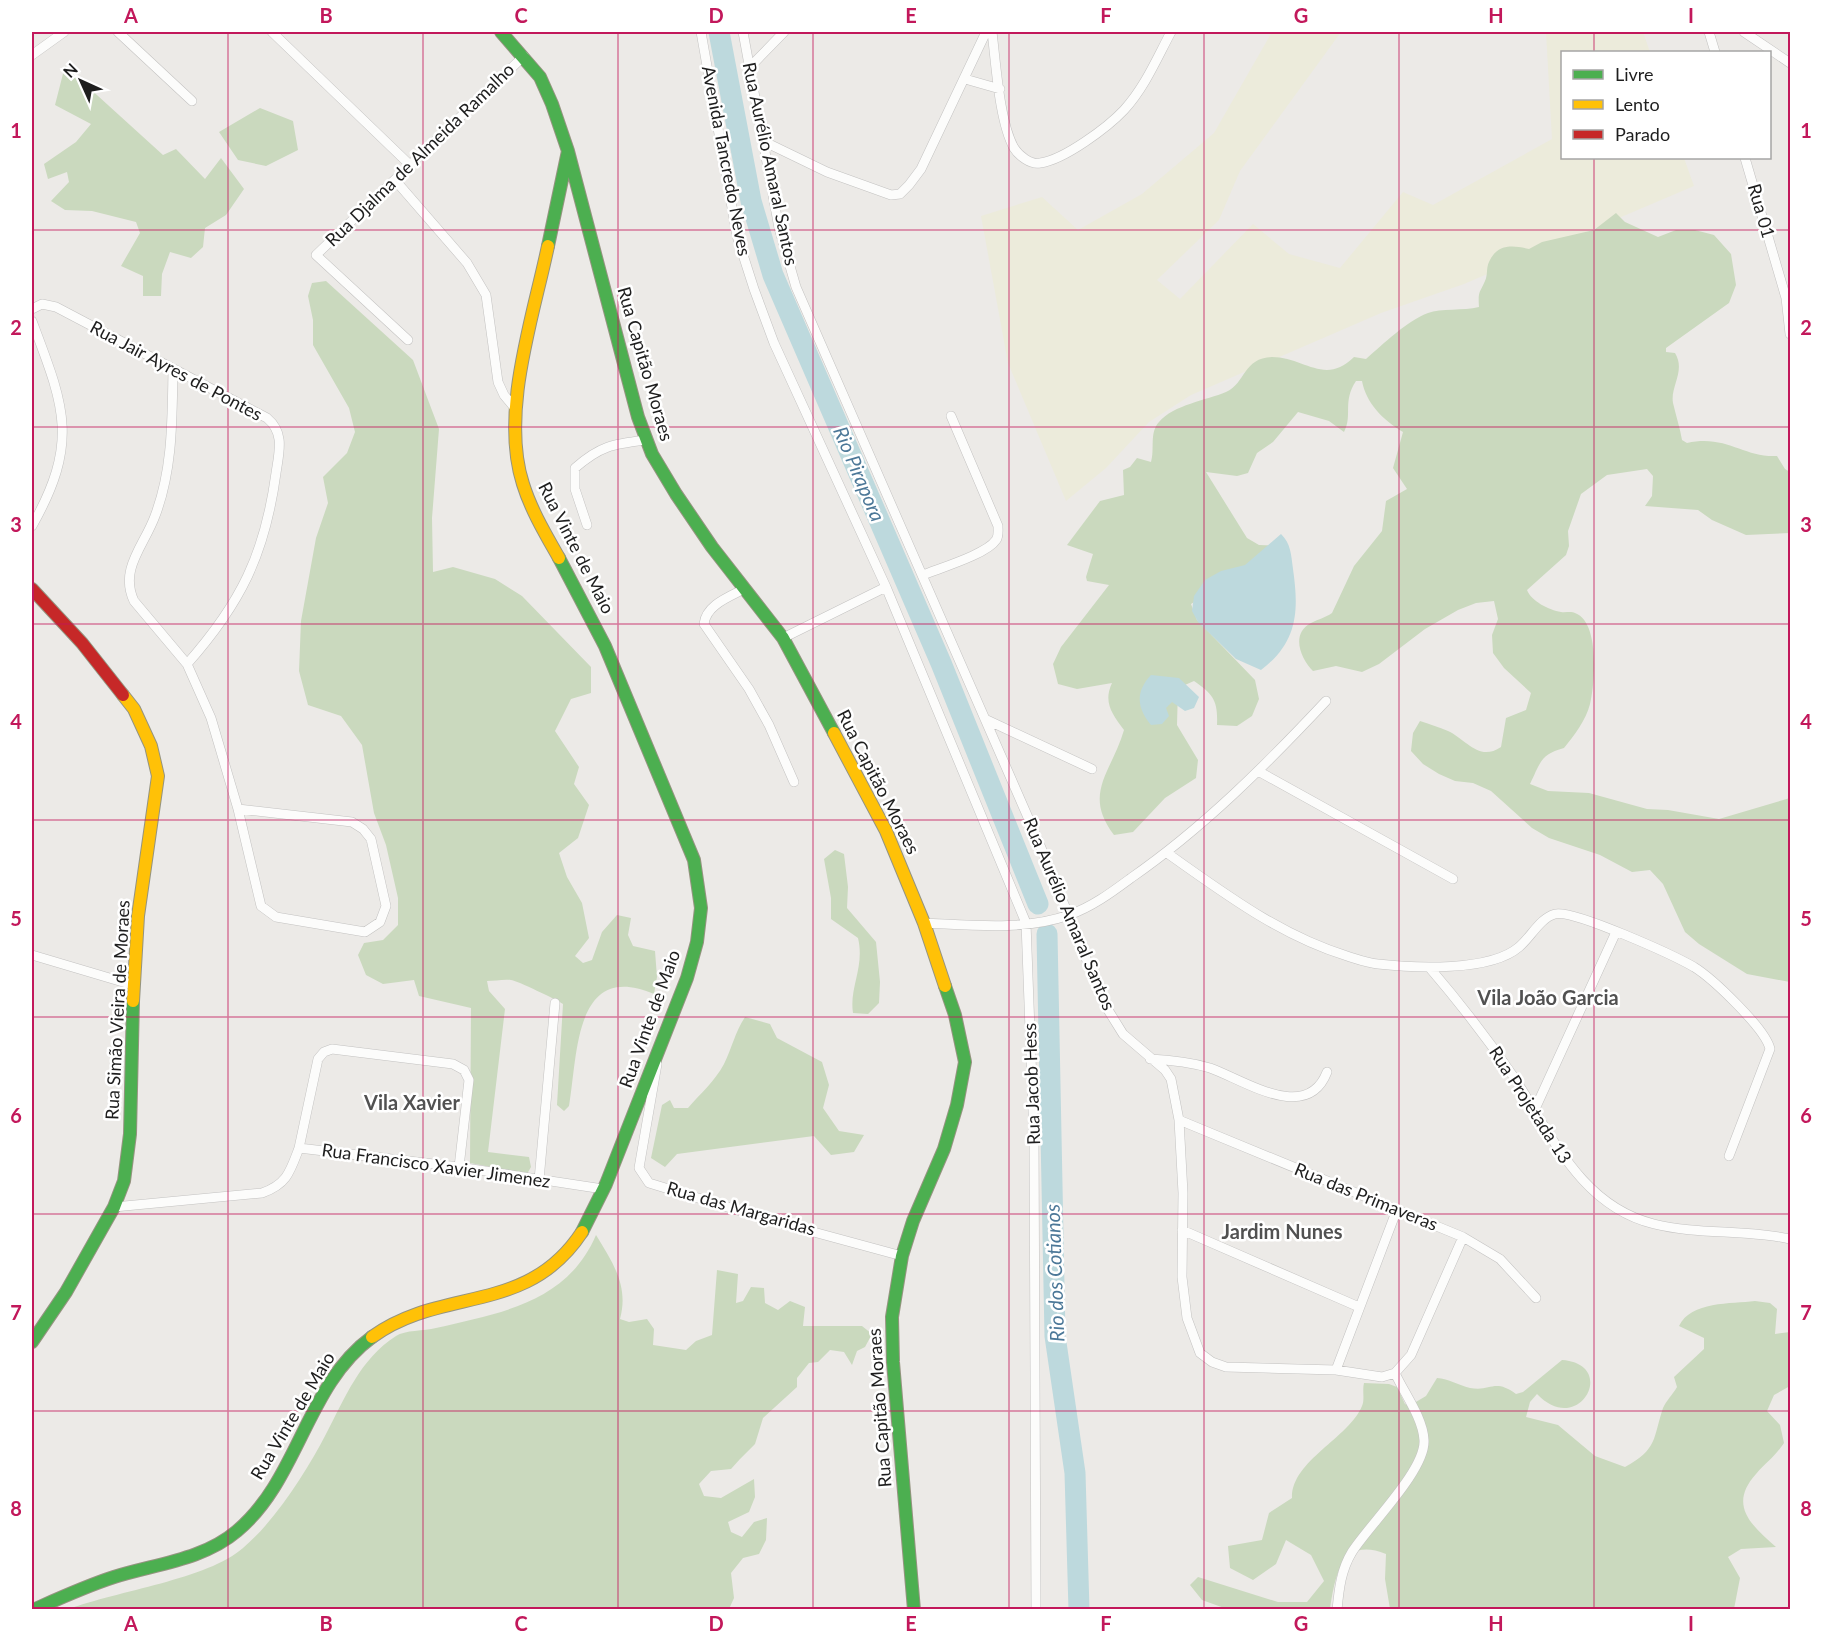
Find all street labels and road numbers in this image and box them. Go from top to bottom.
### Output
street label: Rua Djalma de Almeida Ramalho [320,58,518,251]
street label: Rua Aurélio Amaral Santos [739,60,803,268]
street label: Avenida Tancredo Neves [698,64,756,258]
street label: Rua 01 [1744,181,1780,240]
street label: Rua Capitão Moraes [613,284,679,444]
street label: Rua Jair Ayres de Pontes [87,315,266,425]
street label: Rua Vinte de Maio [534,478,620,617]
street label: Rua Capitão Moraes [833,706,925,858]
street label: Rua Aurélio Amaral Santos [1019,814,1121,1014]
street label: Rua Simão Vieira de Moraes [100,899,134,1120]
street label: Rua Vinte de Maio [614,947,684,1091]
street label: Rua Jacob Hess [1018,1022,1044,1145]
street label: Rua Projetada 13 [1485,1042,1577,1167]
street label: Rua Francisco Xavier Jimenez [320,1138,552,1192]
street label: Rua das Primaveras [1291,1157,1441,1235]
street label: Rua das Margaridas [664,1176,818,1240]
street label: Rua Capitão Moraes [862,1328,896,1488]
street label: Rua Vinte de Maio [245,1348,339,1483]

